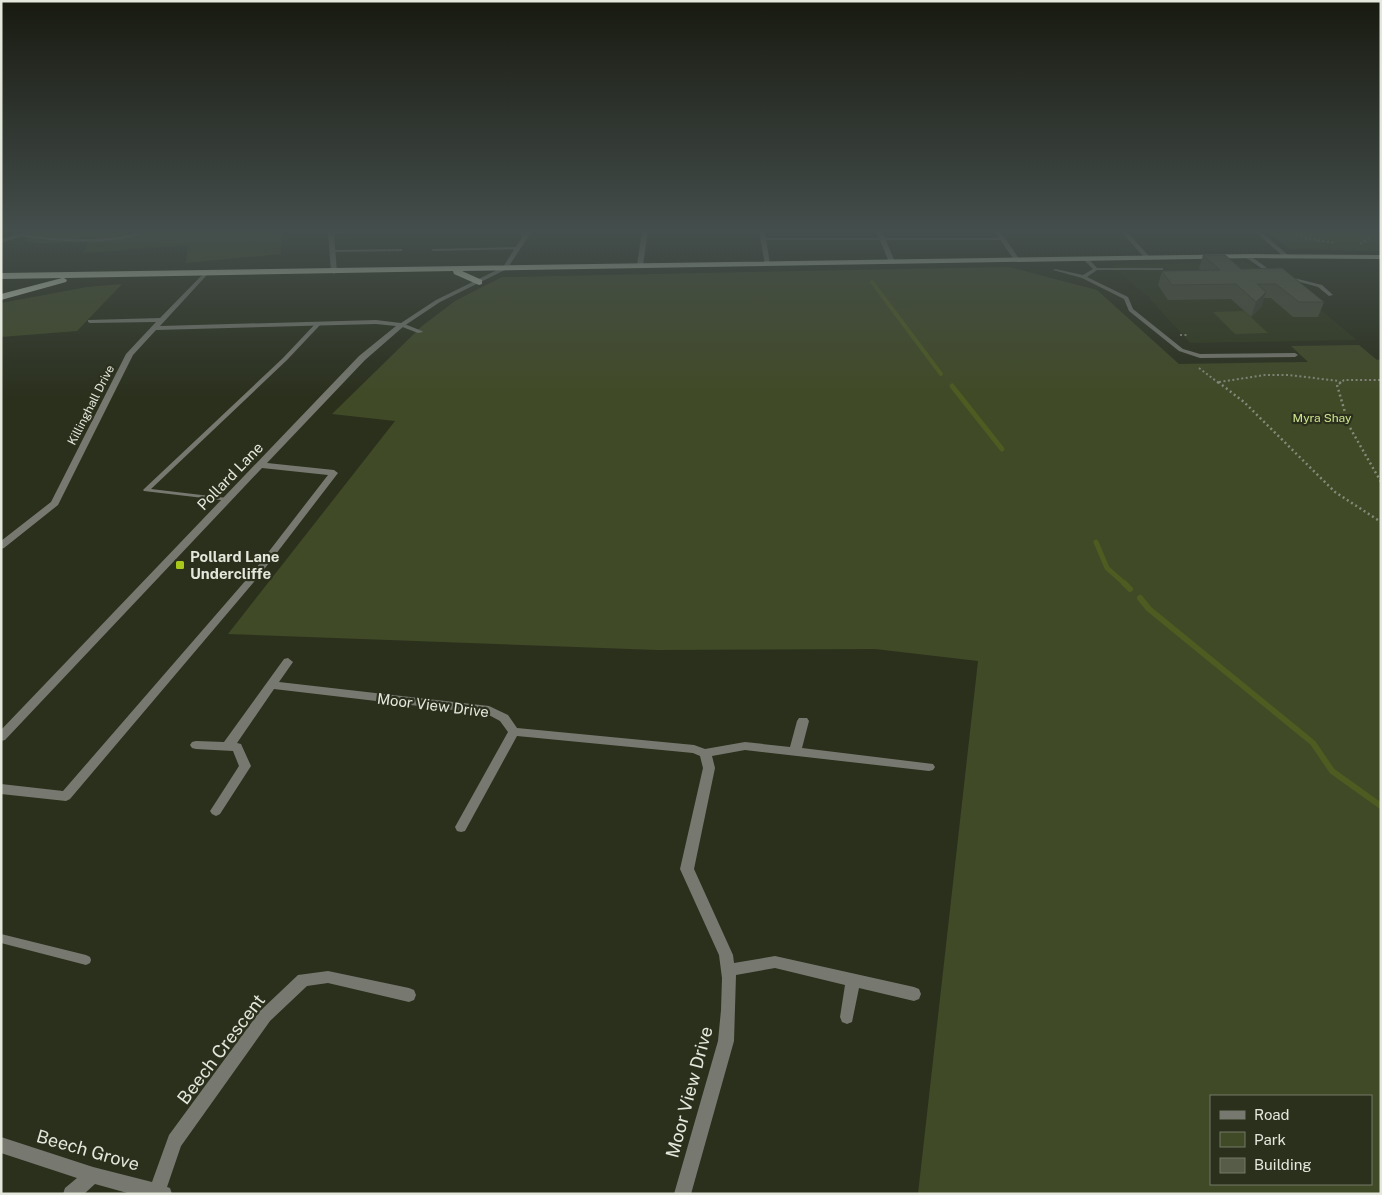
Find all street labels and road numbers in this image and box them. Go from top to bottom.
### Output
street label: Killinghall Drive [65,362,117,447]
street label: Pollard Lane [194,439,266,513]
street label: Moor View Drive [376,690,490,720]
street label: Beech Crescent [173,990,269,1108]
street label: Moor View Drive [661,1024,717,1160]
street label: Beech Grove [34,1125,142,1175]

